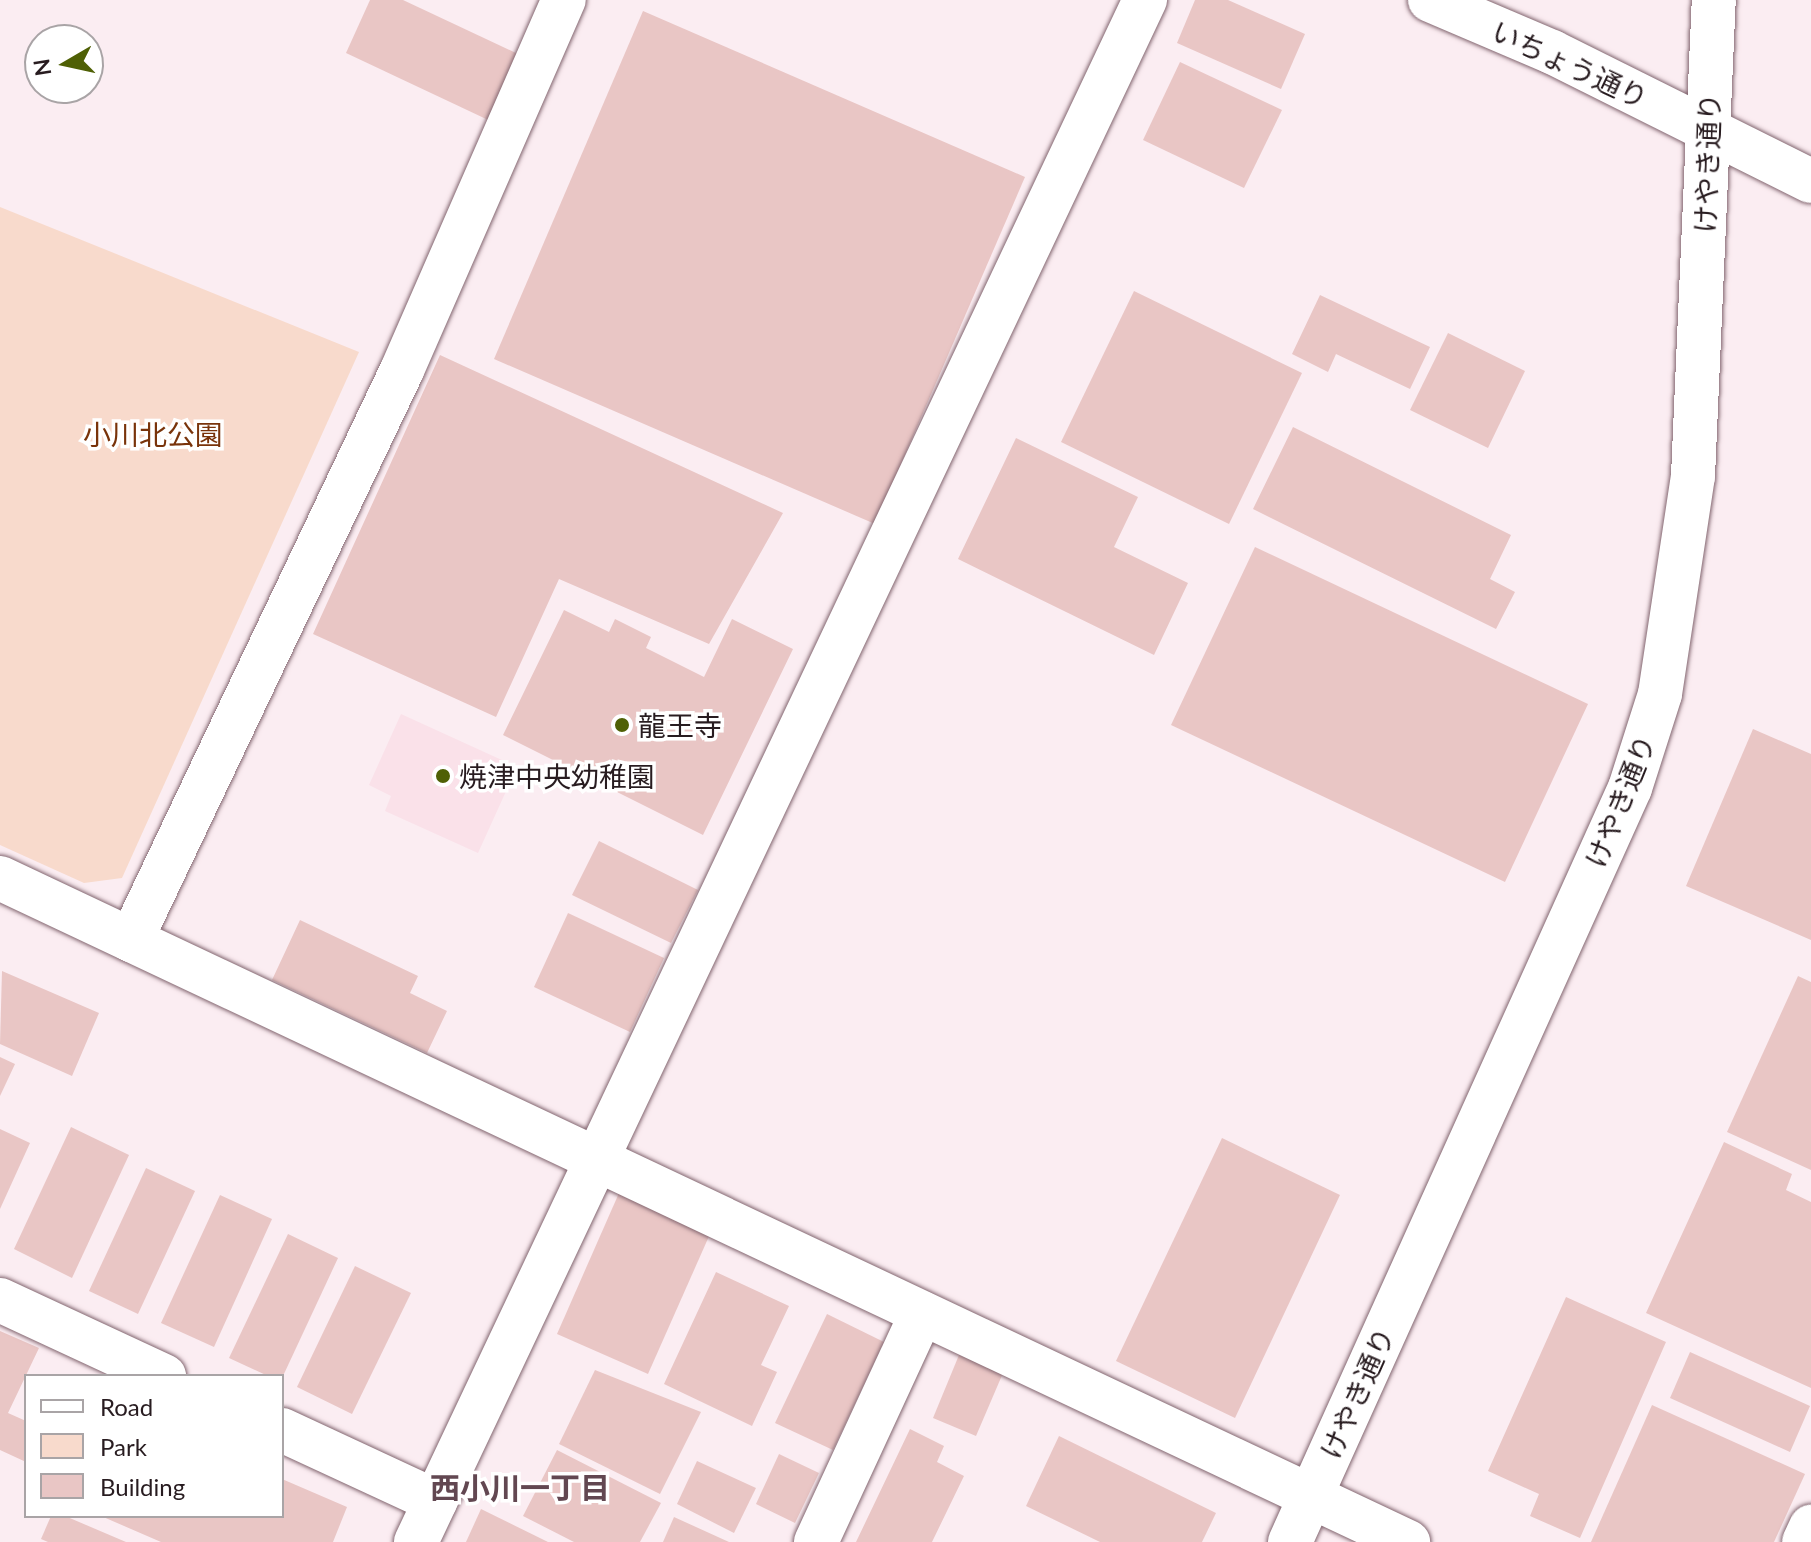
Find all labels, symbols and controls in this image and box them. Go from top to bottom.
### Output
street label: いちょう通り [1487,13,1653,115]
north arrow [24,24,104,104]
text: N [27,57,56,78]
street label: けやき通り [1688,92,1726,234]
park label: 小川北公園 [83,417,223,451]
place label: 龍王寺 [638,708,722,742]
marker: 龍王寺 [613,716,631,734]
street label: けやき通り [1578,730,1662,872]
place label: 焼津中央幼稚園 [459,759,655,793]
marker: 焼津中央幼稚園 [434,767,452,785]
street label: けやき通り [1313,1322,1401,1464]
legend [24,1374,284,1518]
text: Road [100,1392,153,1421]
text: Park [100,1432,147,1461]
district label: 西小川一丁目 [430,1469,610,1505]
text: Building [100,1472,185,1501]

